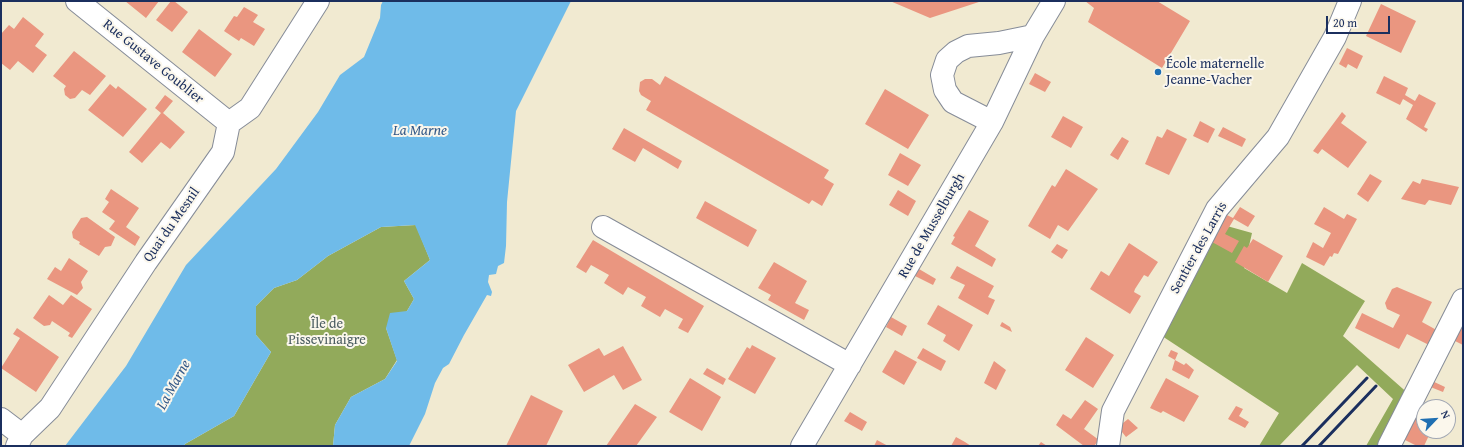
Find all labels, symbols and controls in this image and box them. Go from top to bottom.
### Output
scale bar [1328,8,1392,34]
text: 20 m [1333,14,1357,31]
street label: Rue Gustave Goublier [99,16,207,108]
place label: École maternelle Jeanne-Vacher [1166,56,1264,88]
marker: École maternelle Jeanne-Vacher [1153,67,1163,77]
water label: La Marne [393,122,447,140]
street label: Rue de Musselburgh [895,170,969,282]
street label: Quai du Mesnil [140,184,204,266]
street label: Sentier des Larris [1167,199,1231,297]
park label: Île de Pissevinaigre [288,316,366,348]
water label: La Marne [153,357,195,413]
north arrow [1416,399,1456,439]
text: N [1437,408,1455,421]

